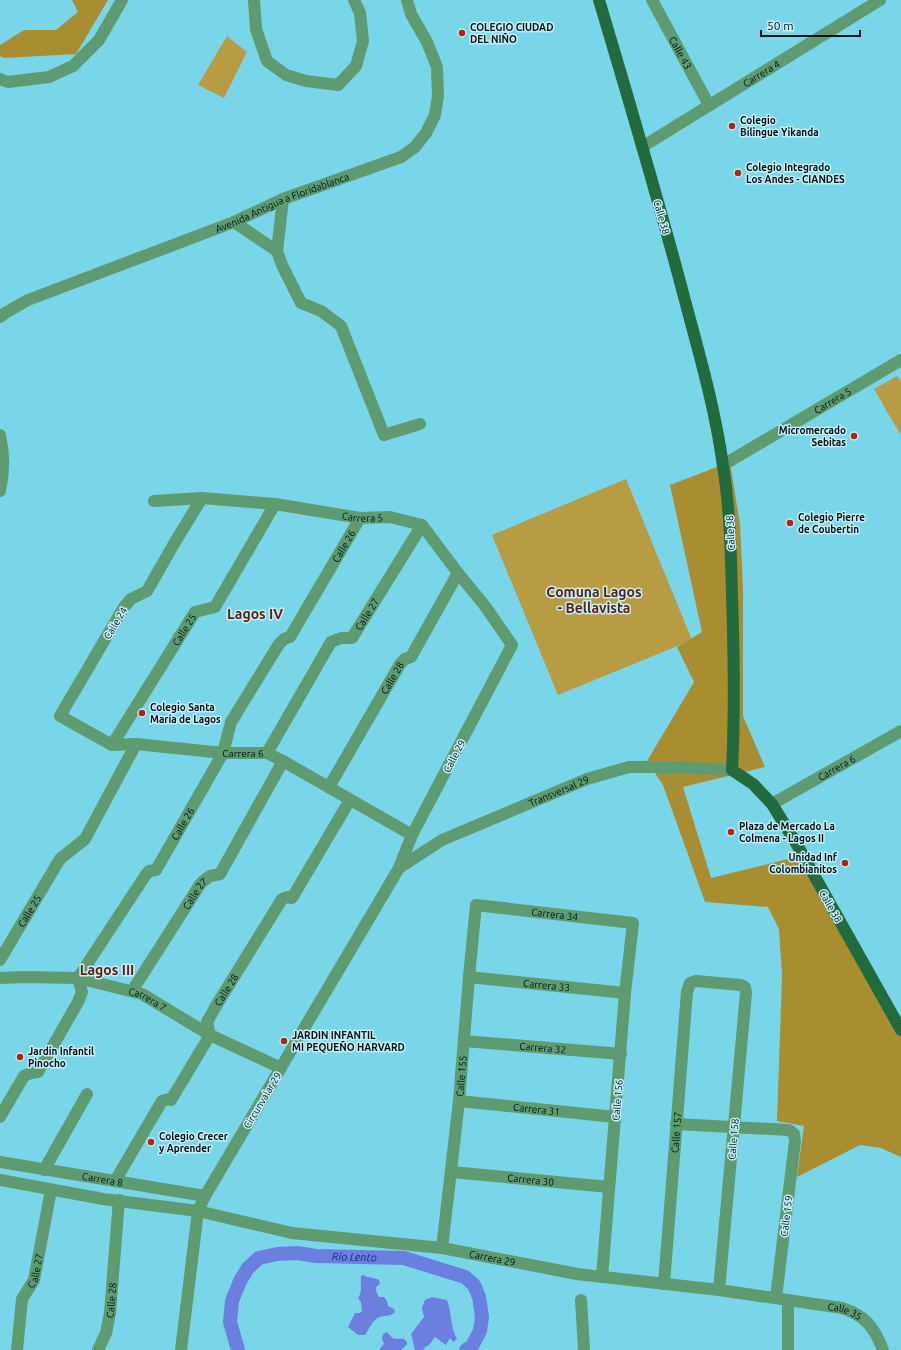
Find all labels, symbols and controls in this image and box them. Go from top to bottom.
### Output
scale bar [761,12,860,38]
text: 50 m [767,19,794,32]
place label: COLEGIO CIUDAD DEL NIÑO [470,22,553,45]
marker: COLEGIO CIUDAD DEL NIÑO [457,28,467,38]
street label: Calle 43 [667,35,694,71]
street label: Carrera 4 [741,58,782,89]
place label: Colegio Bilingue Yikanda [740,115,819,138]
marker: Colegio Bilingue Yikanda [727,121,737,131]
place label: Colegio Integrado Los Andes - CIANDES [746,162,845,185]
marker: Colegio Integrado Los Andes - CIANDES [733,168,743,178]
street label: Avenida Antigua a Floridablanca [214,171,350,235]
street label: Calle 38 [651,198,672,236]
street label: Carrera 5 [812,386,853,416]
place label: Micromercado Sebitas [779,425,846,448]
marker: Micromercado Sebitas [849,431,859,441]
street label: Carrera 5 [341,510,383,524]
place label: Colegio Pierre de Coubertin [798,512,865,535]
street label: Calle 38 [724,515,737,551]
marker: Colegio Pierre de Coubertin [785,518,795,528]
street label: Calle 26 [330,528,358,564]
district label: Comuna Lagos - Bellavista [546,584,642,616]
street label: Calle 27 [353,596,381,632]
street label: Calle 24 [102,605,129,641]
district label: Lagos IV [227,606,283,622]
street label: Calle 25 [170,612,199,648]
street label: Calle 28 [379,660,406,696]
place label: Colegio Santa María de Lagos [150,702,221,725]
marker: Colegio Santa María de Lagos [137,708,147,718]
street label: Calle 29 [441,738,468,775]
street label: Carrera 6 [222,748,264,759]
street label: Carrera 6 [816,753,858,783]
street label: Transversal 29 [527,774,591,809]
street label: Calle 26 [169,805,197,842]
place label: Plaza de Mercado La Colmena - Lagos II [739,821,835,844]
marker: Plaza de Mercado La Colmena - Lagos II [726,827,736,837]
place label: Unidad Inf Colombianitos [769,852,838,875]
marker: Unidad Inf Colombianitos [840,858,850,868]
street label: Calle 27 [181,876,209,911]
street label: Calle 38 [817,888,844,925]
street label: Calle 25 [16,893,43,929]
street label: Carrera 34 [531,906,579,923]
district label: Lagos III [80,962,134,978]
street label: Calle 28 [212,972,241,1008]
street label: Carrera 33 [523,978,570,993]
street label: Carrera 7 [127,986,168,1013]
place label: JARDIN INFANTIL MI PEQUEÑO HARVARD [292,1030,405,1053]
marker: JARDIN INFANTIL MI PEQUEÑO HARVARD [279,1036,289,1046]
street label: Carrera 32 [519,1041,567,1055]
place label: Jardín Infantil Pinocho [28,1045,94,1069]
marker: Jardín Infantil Pinocho [15,1052,25,1062]
street label: Calle 155 [454,1055,469,1097]
street label: Circunvalar 29 [241,1070,284,1130]
street label: Calle 156 [610,1079,625,1121]
street label: Carrera 31 [513,1102,560,1117]
street label: Calle 157 [669,1111,684,1154]
street label: Calle 158 [726,1118,741,1160]
place label: Colegio Crecer y Aprender [159,1131,229,1154]
marker: Colegio Crecer y Aprender [146,1137,156,1147]
street label: Carrera 8 [81,1171,124,1188]
street label: Carrera 30 [507,1172,555,1188]
street label: Calle 159 [779,1195,794,1237]
street label: Carrera 29 [468,1248,516,1268]
water label: Río Lento [332,1250,377,1263]
street label: Calle 27 [25,1252,45,1290]
street label: Calle 28 [104,1282,118,1319]
street label: Calle 35 [827,1301,864,1322]

